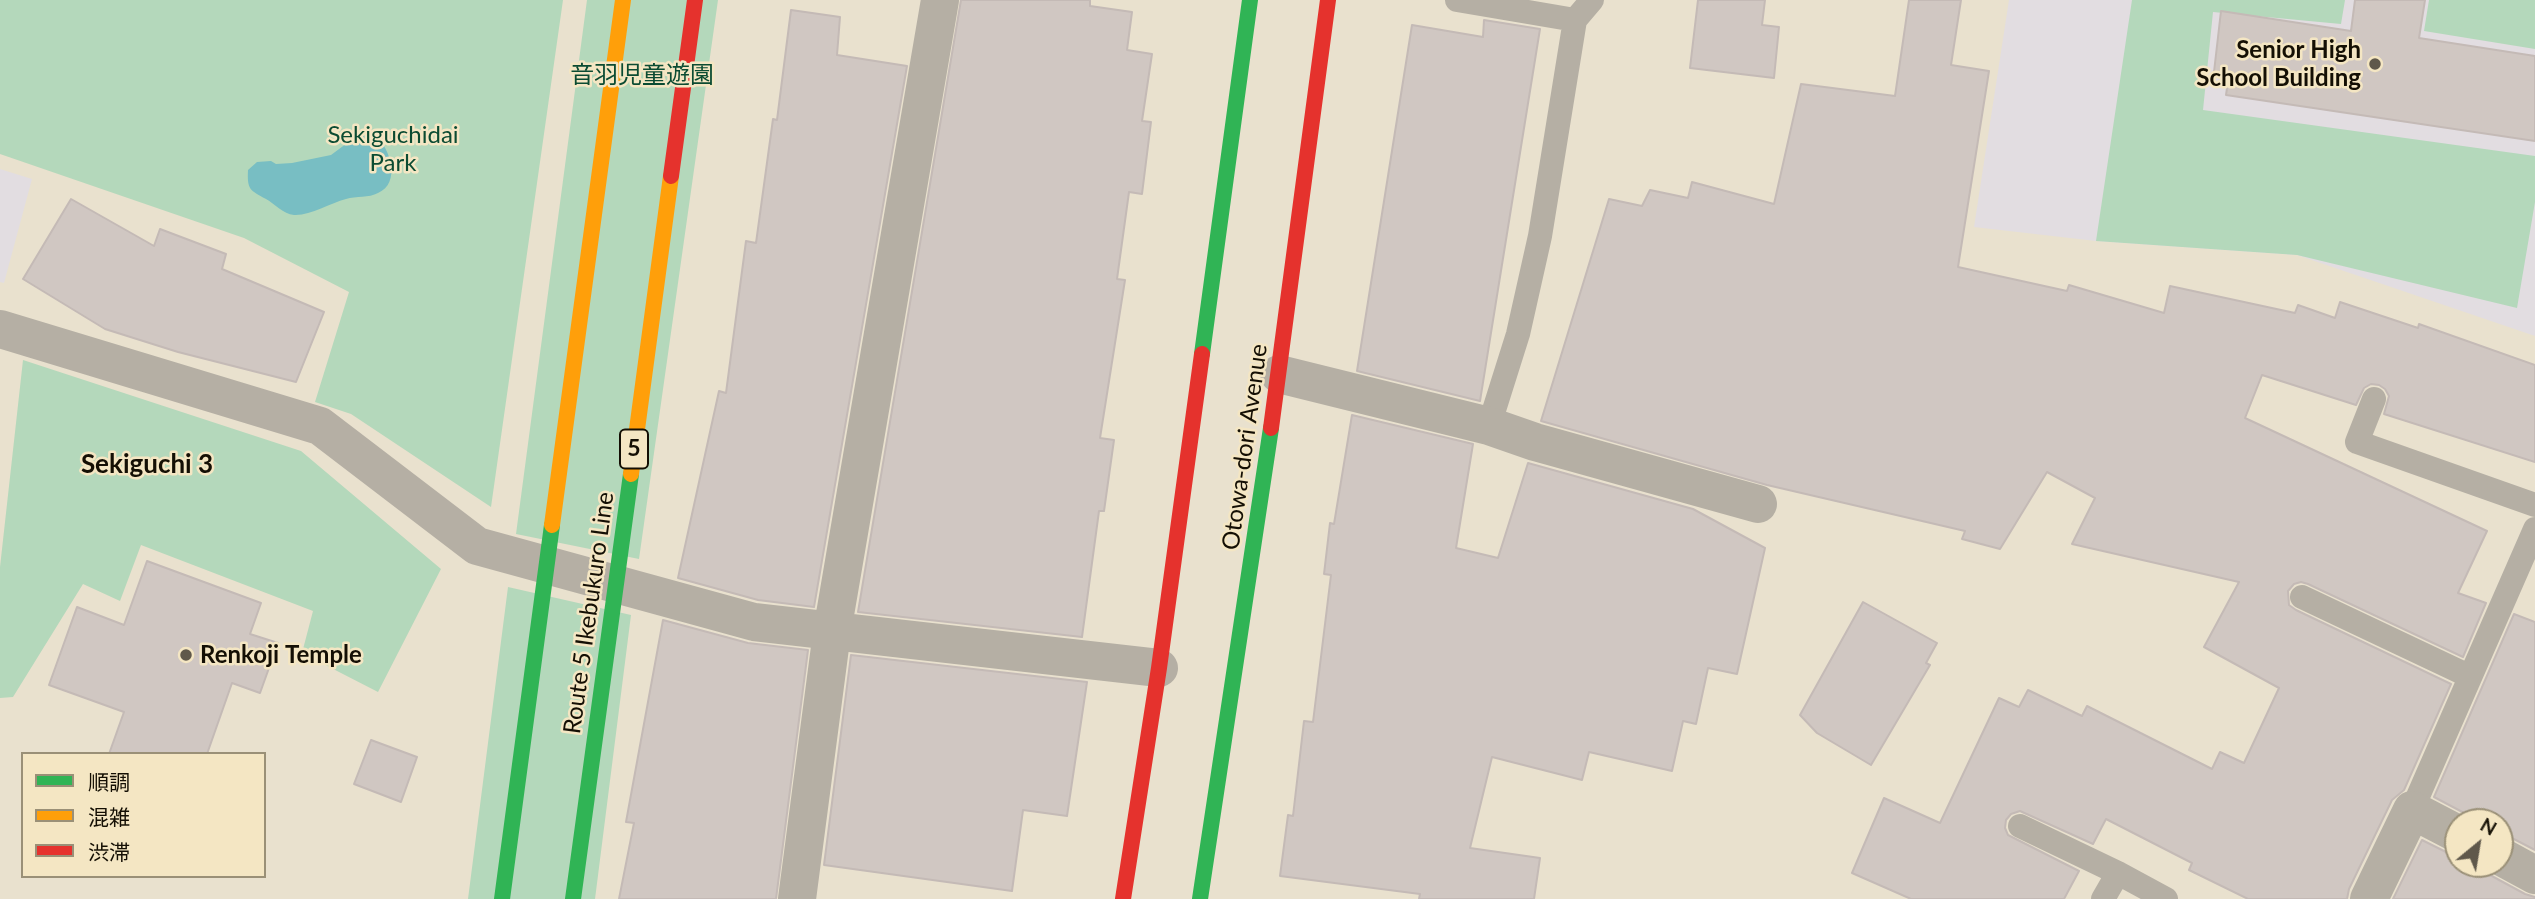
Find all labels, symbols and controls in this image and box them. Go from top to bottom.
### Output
place label: Senior High School Building [2196,36,2361,92]
marker: Senior High School Building [2367,56,2383,72]
park label: 音羽児童遊園 [570,61,714,89]
park label: Sekiguchidai Park [327,121,459,177]
street label: Otowa-dori Avenue [1216,342,1274,552]
road number: 5 [620,430,648,468]
district label: Sekiguchi 3 [81,449,213,481]
street label: Route 5 Ikebukuro Line [558,490,620,736]
place label: Renkoji Temple [200,641,362,669]
marker: Renkoji Temple [178,647,194,663]
legend [21,752,266,878]
text: 順調 [88,769,130,794]
text: 混雑 [88,804,130,829]
north arrow [2444,808,2514,878]
text: N [2477,812,2501,840]
text: 渋滞 [88,839,130,864]

